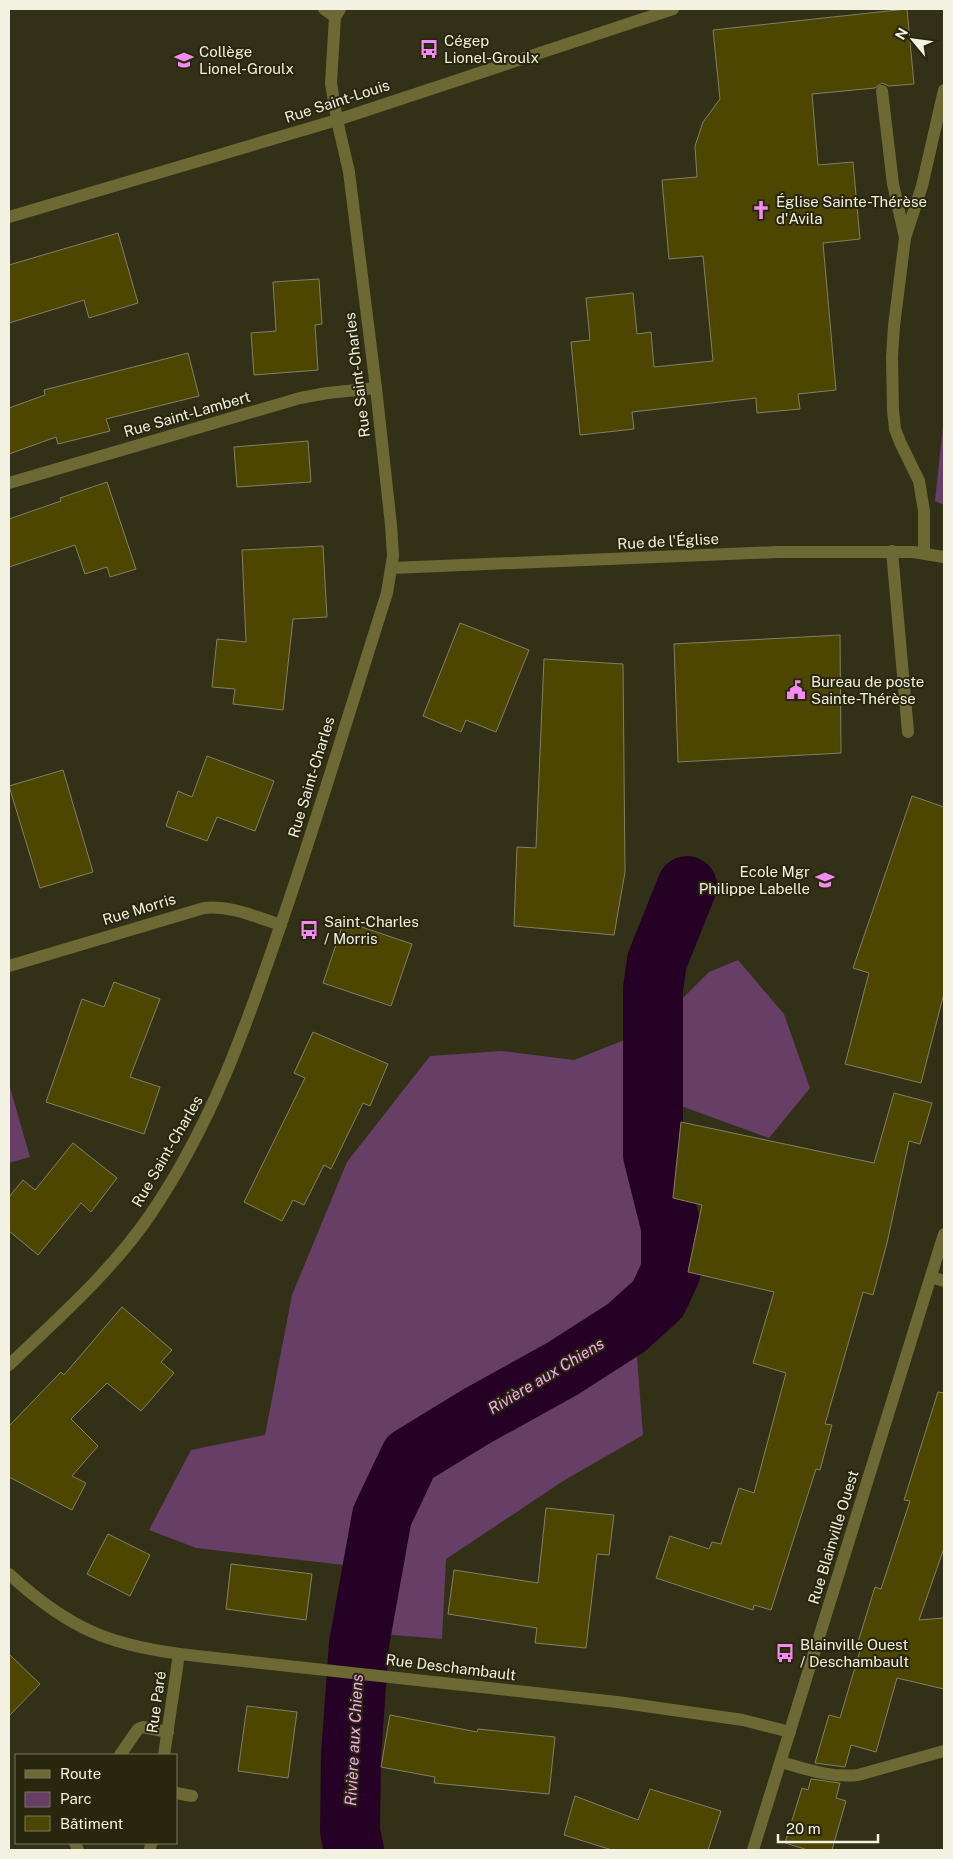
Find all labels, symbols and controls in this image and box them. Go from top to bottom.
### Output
north arrow [888,15,938,65]
text: N [892,25,911,42]
place label: Cégep Lionel-Groulx [444,32,539,66]
bus stop icon: Cégep Lionel-Groulx [418,38,440,60]
place label: Collège Lionel-Groulx [199,43,294,77]
school or university icon: Collège Lionel-Groulx [173,49,195,71]
street label: Rue Saint-Louis [282,76,392,126]
place label: Église Sainte-Thérèse d'Avila [776,193,927,227]
church icon: Église Sainte-Thérèse d'Avila [750,199,772,221]
street label: Rue Saint-Charles [341,312,373,438]
street label: Rue Saint-Lambert [122,388,252,440]
street label: Rue de l'Église [617,530,719,552]
place label: Bureau de poste Sainte-Thérèse [811,673,924,707]
public building icon: Bureau de poste Sainte-Thérèse [785,679,807,701]
street label: Rue Saint-Charles [285,714,337,840]
place label: Ecole Mgr Philippe Labelle [699,863,810,897]
school or university icon: Ecole Mgr Philippe Labelle [814,869,836,891]
street label: Rue Morris [100,890,178,928]
place label: Saint-Charles / Morris [324,913,419,947]
bus stop icon: Saint-Charles / Morris [298,919,320,941]
street label: Rue Saint-Charles [128,1092,206,1210]
water label: Rivière aux Chiens [485,1334,608,1418]
street label: Rue Blainville Ouest [805,1468,862,1606]
place label: Blainville Ouest / Deschambault [800,1636,909,1670]
bus stop icon: Blainville Ouest / Deschambault [774,1642,796,1664]
street label: Rue Deschambault [385,1651,517,1683]
street label: Rue Paré [143,1670,169,1734]
water label: Rivière aux Chiens [341,1673,367,1806]
legend [15,1754,178,1844]
text: Route [60,1765,101,1782]
text: Parc [60,1790,92,1807]
scale bar [778,1812,878,1844]
text: Bâtiment [60,1815,123,1832]
text: 20 m [786,1820,821,1837]

